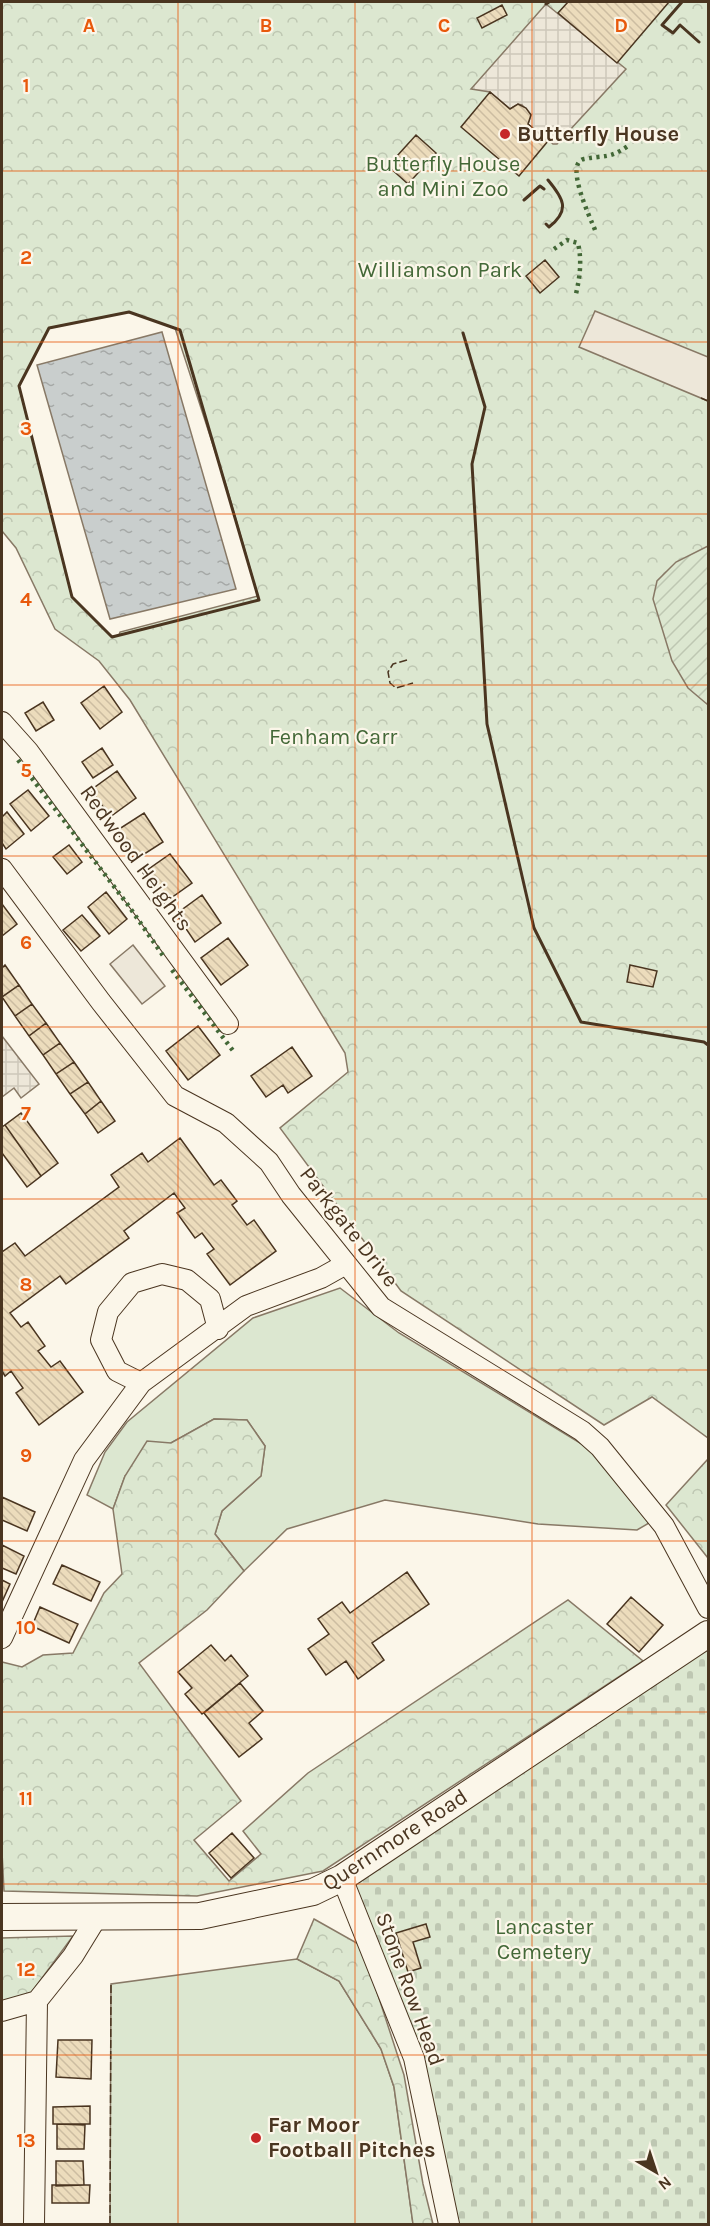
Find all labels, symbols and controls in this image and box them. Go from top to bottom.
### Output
text: A [83,14,96,37]
text: B [260,14,272,37]
text: C [438,14,450,37]
text: D [614,14,628,37]
text: 1 [22,74,30,97]
place label: Butterfly House [517,121,679,147]
marker: Butterfly House [498,127,512,141]
park label: Butterfly House and Mini Zoo [366,151,520,202]
text: 2 [20,246,32,269]
park label: Williamson Park [358,257,522,283]
text: 3 [20,417,32,440]
text: 4 [20,588,32,611]
park label: Fenham Carr [269,724,397,750]
text: 5 [20,759,32,782]
street label: Redwood Heights [74,780,198,936]
text: 6 [20,931,32,954]
text: 7 [21,1102,31,1125]
street label: Parkgate Drive [294,1162,404,1292]
text: 8 [20,1273,32,1296]
text: 9 [20,1444,32,1467]
text: 10 [16,1616,36,1639]
street label: Quernmore Road [318,1783,472,1897]
text: 11 [19,1787,33,1810]
street label: Stone Row Head [370,1909,450,2069]
park label: Lancaster Cemetery [495,1914,593,1965]
text: 12 [16,1958,36,1981]
place label: Far Moor Football Pitches [268,2112,436,2163]
text: 13 [16,2129,36,2152]
marker: Far Moor Football Pitches [249,2131,263,2145]
north arrow [626,2142,686,2202]
text: N [655,2172,676,2194]

